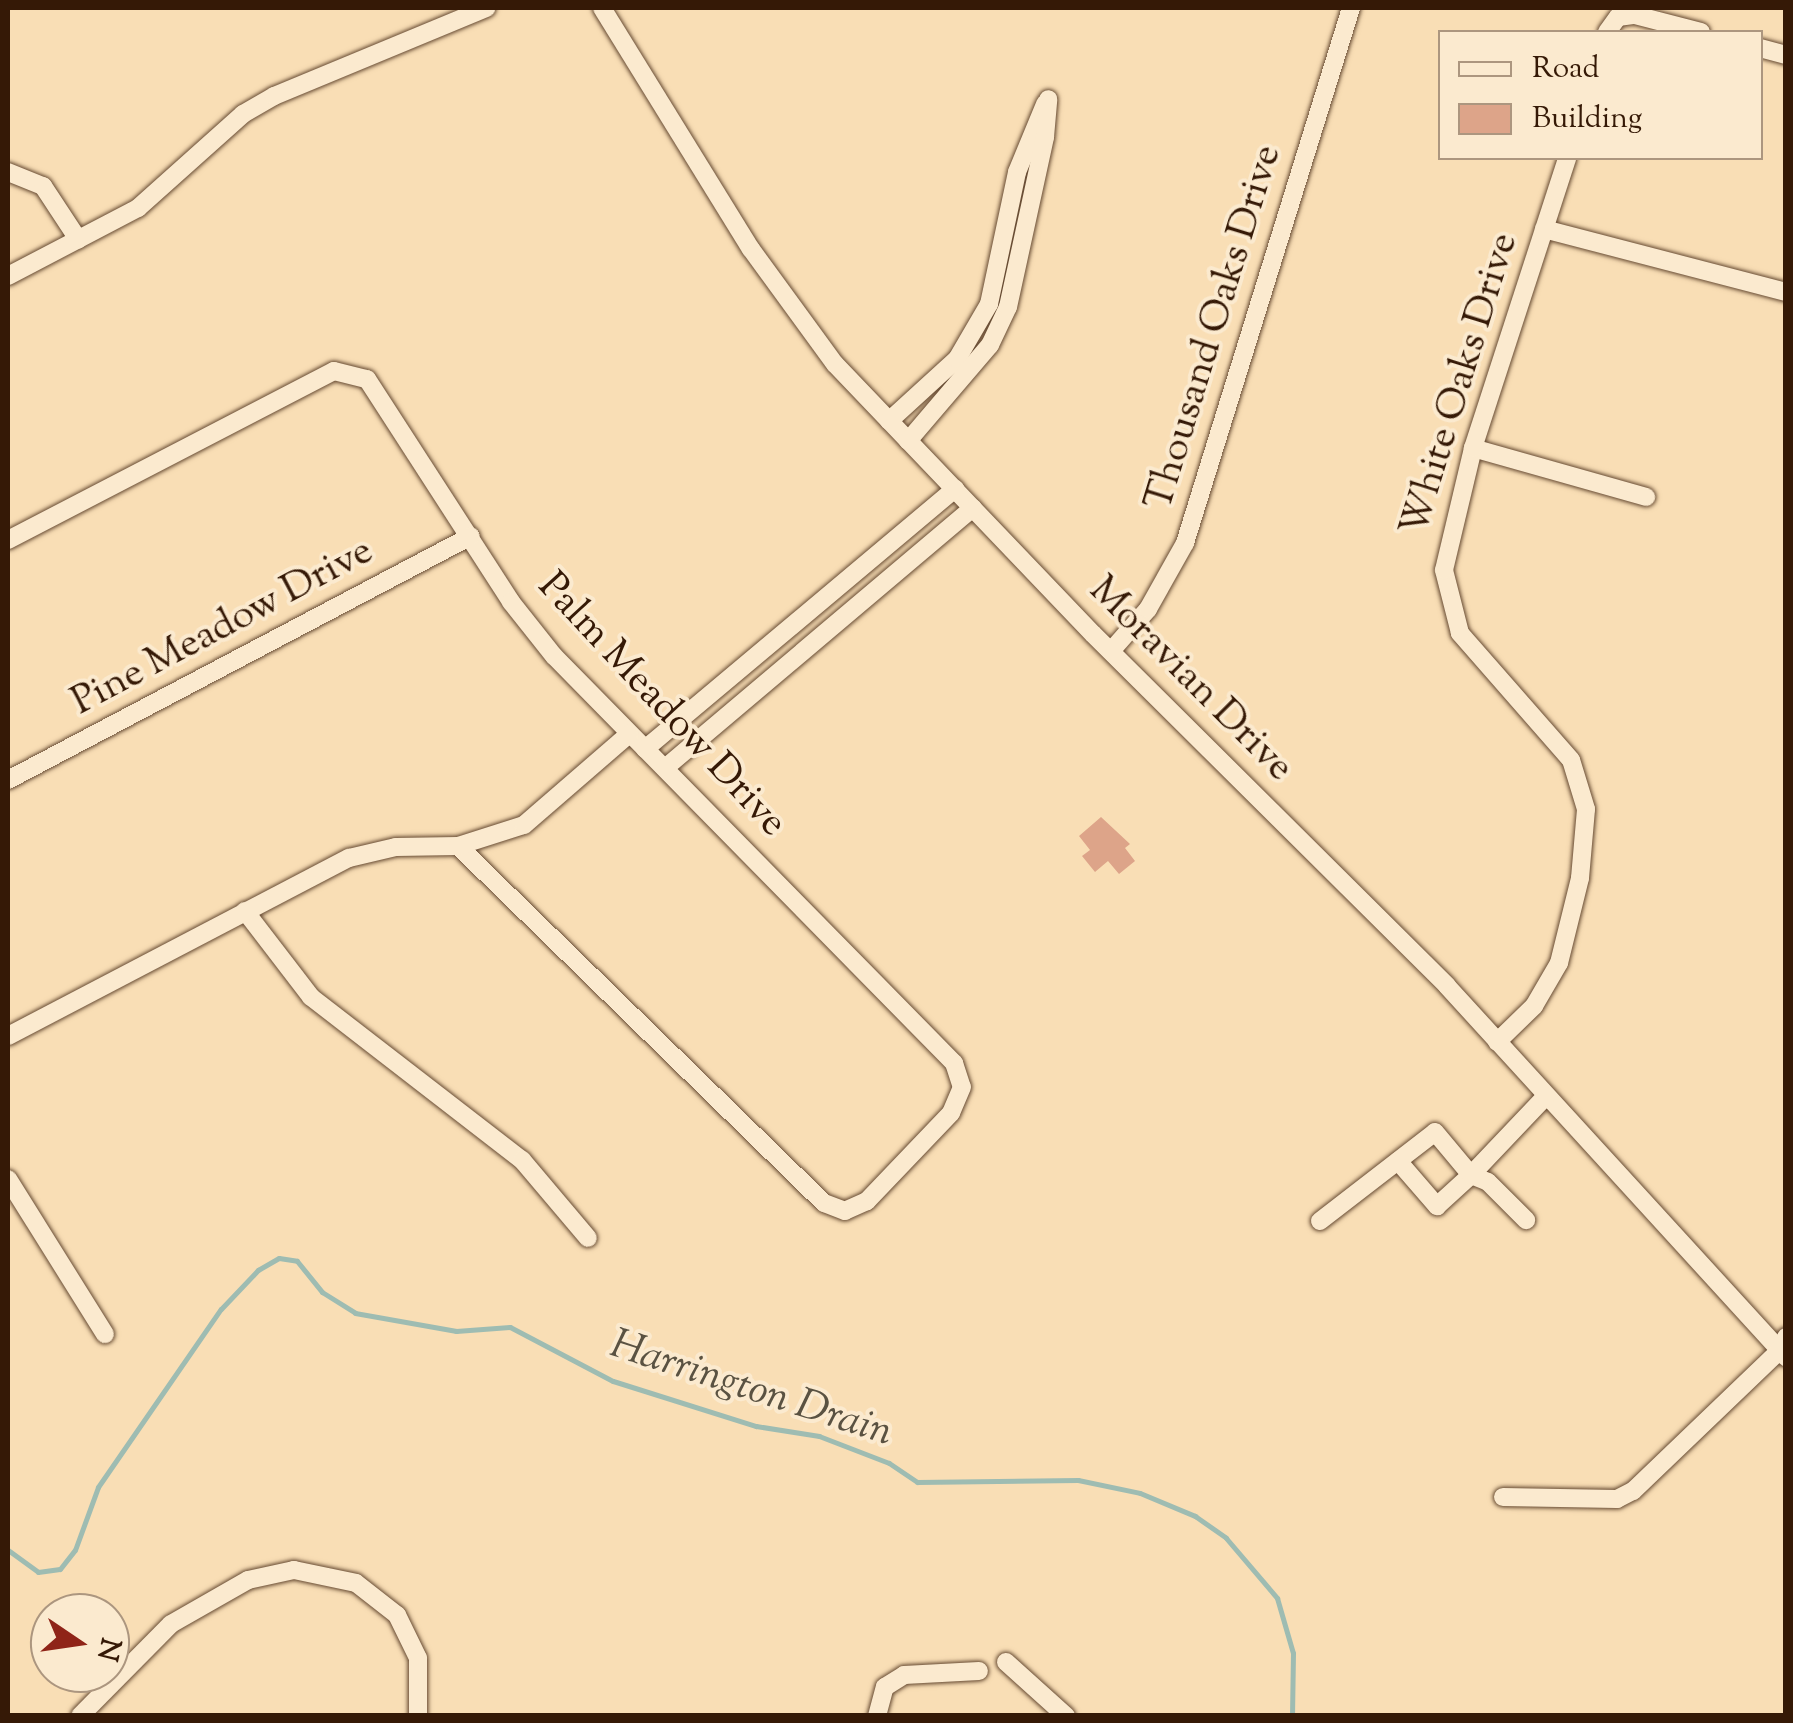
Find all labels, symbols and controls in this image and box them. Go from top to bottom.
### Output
legend [1438,30,1763,160]
text: Road [1532,48,1599,91]
text: Building [1532,98,1642,141]
street label: Thousand Oaks Drive [1137,140,1293,516]
street label: White Oaks Drive [1392,227,1530,543]
street label: Pine Meadow Drive [64,528,382,728]
street label: Palm Meadow Drive [526,564,796,848]
street label: Moravian Drive [1078,568,1302,792]
water label: Harrington Drain [603,1321,899,1459]
north arrow [30,1593,130,1693]
text: N [85,1634,129,1665]

